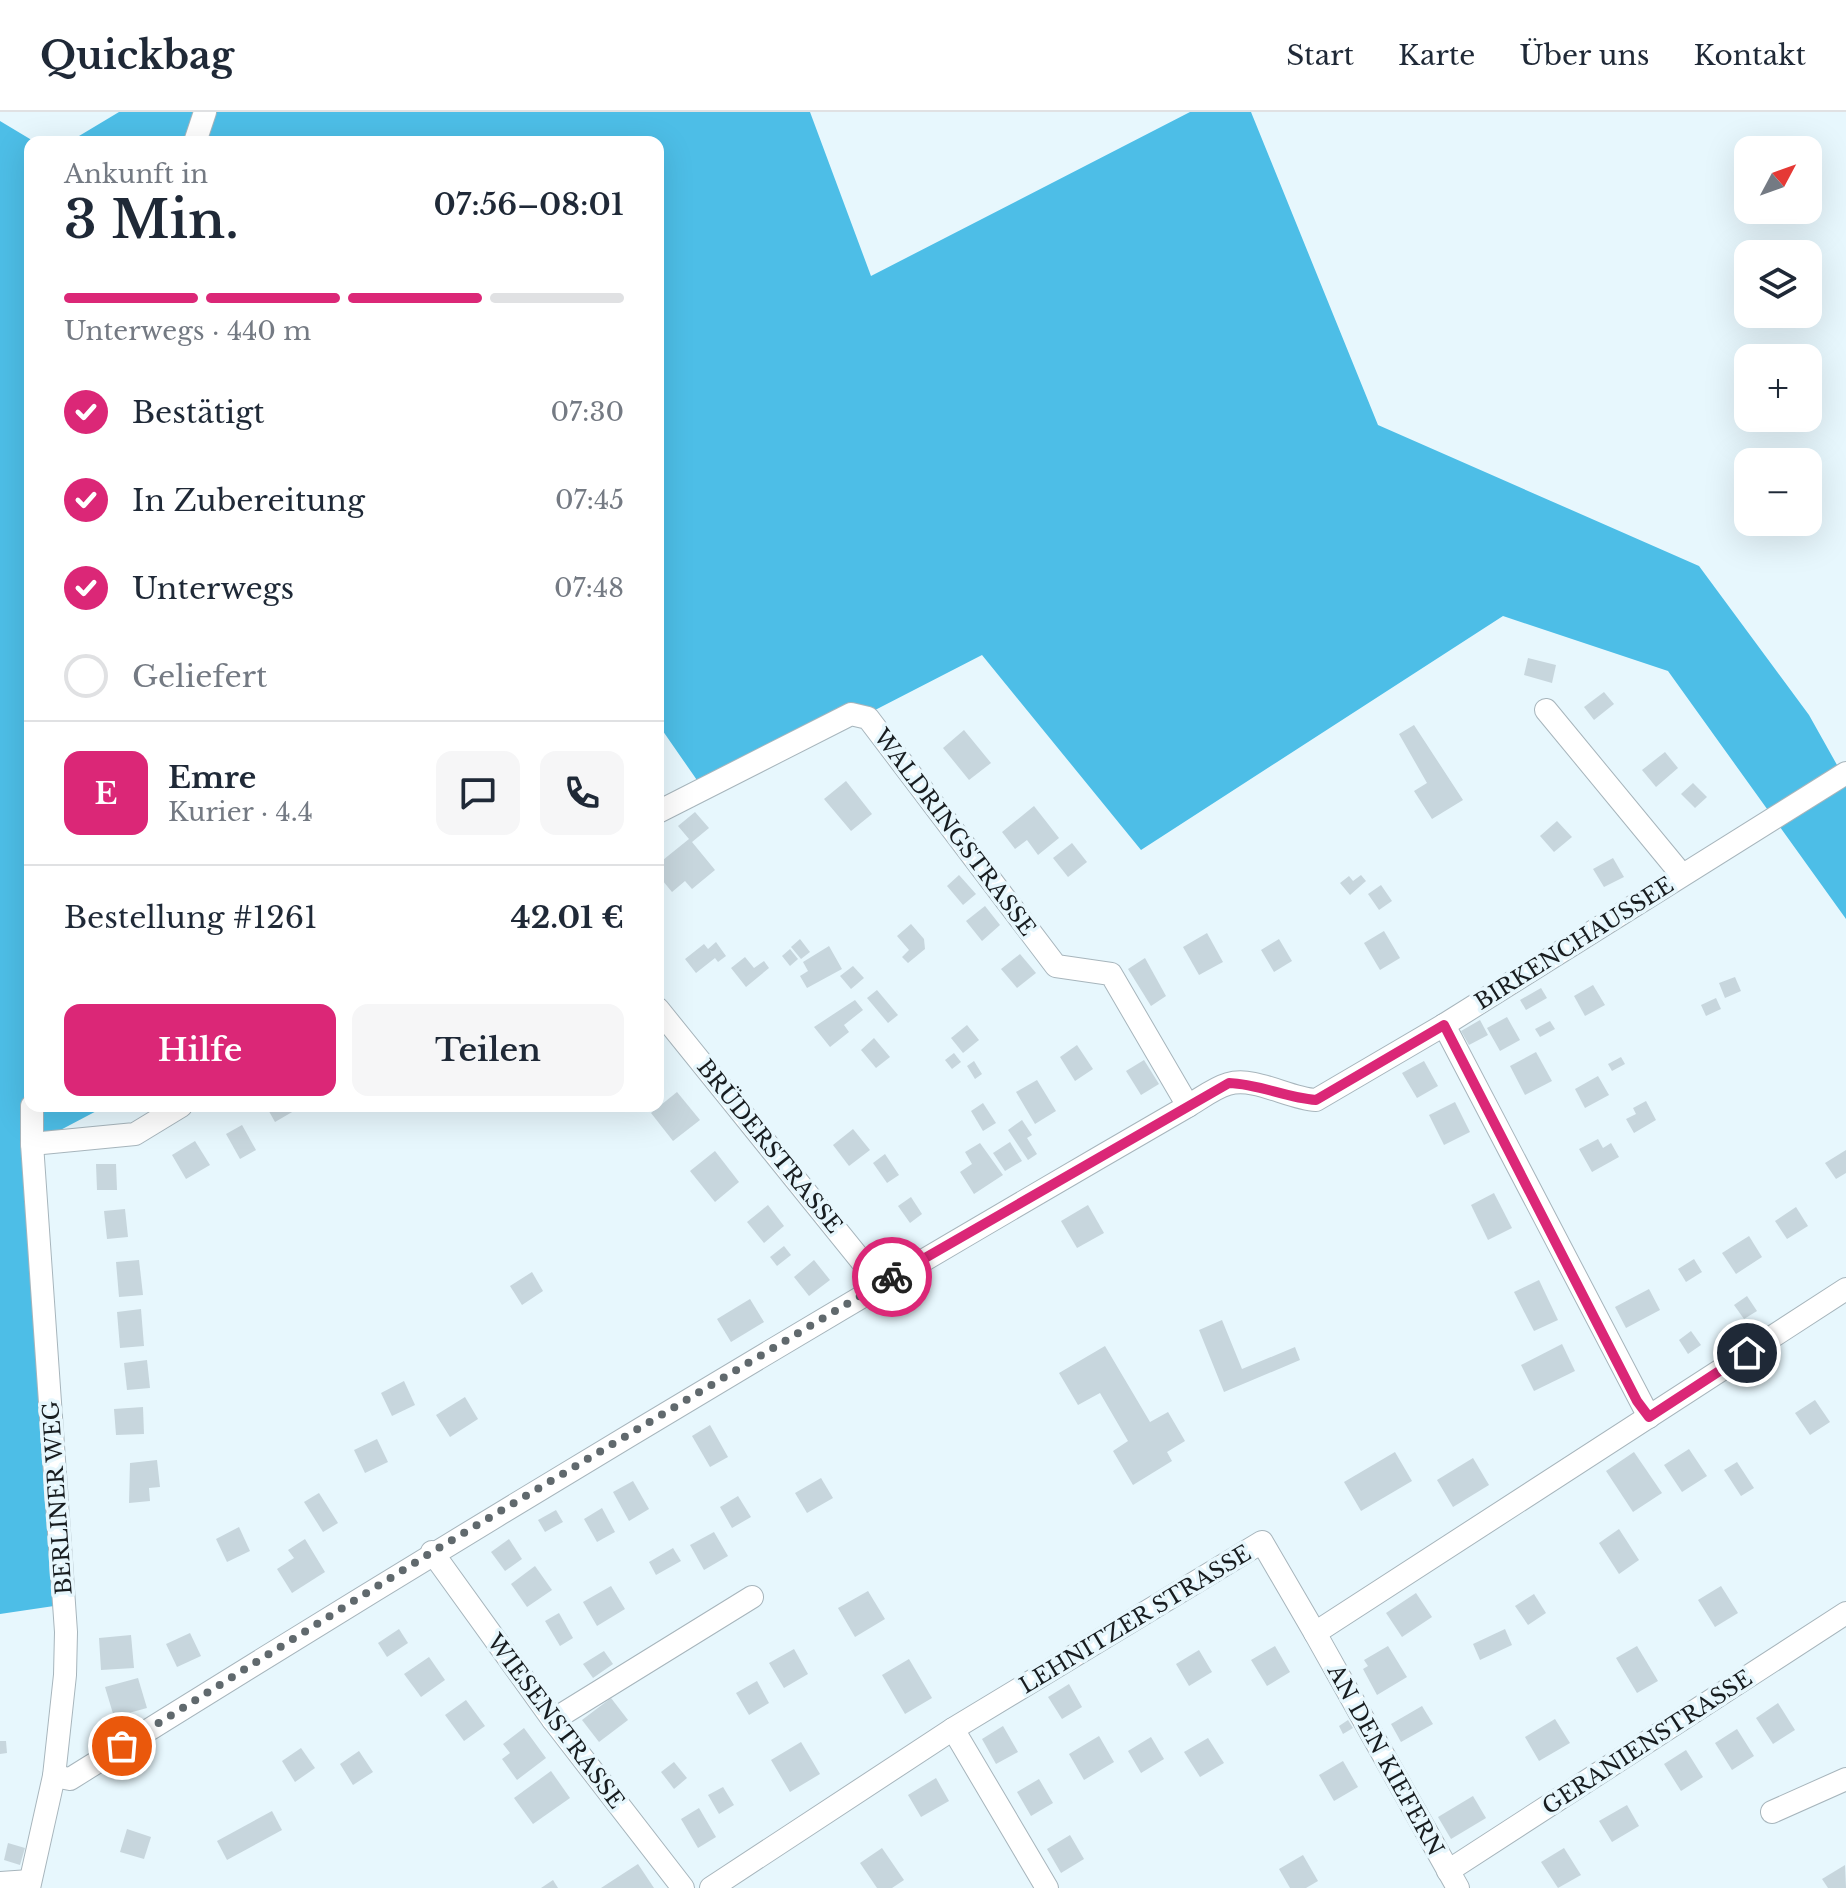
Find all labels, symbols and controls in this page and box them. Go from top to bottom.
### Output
text: Quickbag [40,32,234,79]
text: Start [1286,38,1354,73]
text: Karte [1398,38,1475,73]
text: Über uns [1519,38,1649,73]
text: Kontakt [1693,38,1806,73]
north arrow [1734,136,1822,224]
map controls [1734,136,1822,536]
text: Ankunft in [64,158,208,190]
text: 07:56–08:01 [434,186,624,223]
text: 3 Min. [64,188,239,252]
button: layers [1734,240,1822,328]
text: Unterwegs · 440 m [64,315,311,347]
button: + [1734,344,1822,432]
icon: check [64,390,108,434]
text: Bestätigt [132,394,265,431]
text: 07:30 [550,396,624,428]
button: − [1734,448,1822,536]
icon: check [64,478,108,522]
text: In Zubereitung [132,482,365,519]
text: 07:45 [555,484,624,516]
icon: check [64,566,108,610]
text: Unterwegs [132,570,294,607]
text: 07:48 [554,572,624,604]
text: Geliefert [132,658,267,695]
street label: WALDRINGSTRASSE [867,723,1041,941]
button: chat [436,751,520,835]
button: phone [540,751,624,835]
text: Emre [168,759,256,796]
text: E [95,775,117,812]
text: Kurier · 4.4 [168,796,313,828]
street label: BIRKENCHAUSSEE [1470,871,1679,1016]
text: Bestellung #1261 [64,899,317,936]
text: 42.01 € [511,899,624,936]
button: Hilfe [64,1004,336,1096]
button: Teilen [352,1004,624,1096]
street label: BRÜDERSTRASSE [691,1053,849,1239]
courier [852,1237,932,1317]
icon: bike [870,1255,914,1299]
pin [1713,1319,1781,1387]
icon: home [1725,1331,1769,1375]
street label: BERLINER WEG [37,1400,78,1596]
street label: LEHNITZER STRASSE [1015,1540,1256,1699]
street label: WIESENSTRASSE [481,1628,630,1814]
street label: AN DEN KIEFERN [1321,1659,1449,1861]
street label: GERANIENSTRASSE [1537,1665,1757,1820]
pin [88,1712,156,1780]
icon: bag [100,1724,144,1768]

